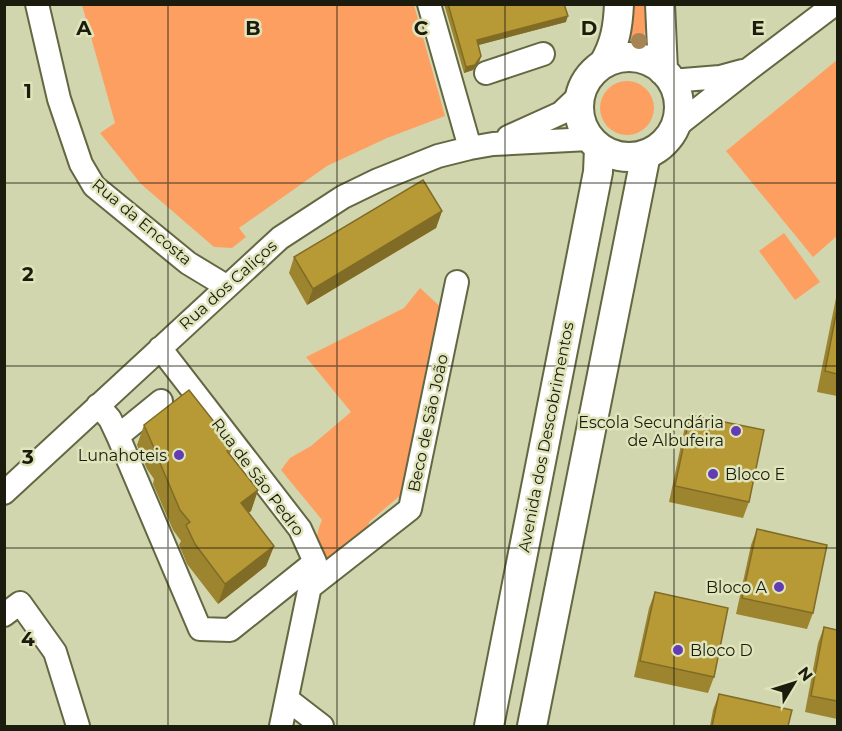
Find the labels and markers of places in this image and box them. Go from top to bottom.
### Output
place label: Escola Secundária de Albufeira [578,413,724,450]
marker: Escola Secundária de Albufeira [729,424,743,438]
place label: Lunahoteis [78,446,167,465]
marker: Lunahoteis [172,448,186,462]
place label: Bloco E [725,465,785,484]
marker: Bloco E [706,467,720,481]
place label: Bloco A [706,578,768,597]
marker: Bloco A [772,580,786,594]
place label: Bloco D [690,641,753,660]
marker: Bloco D [671,643,685,657]

